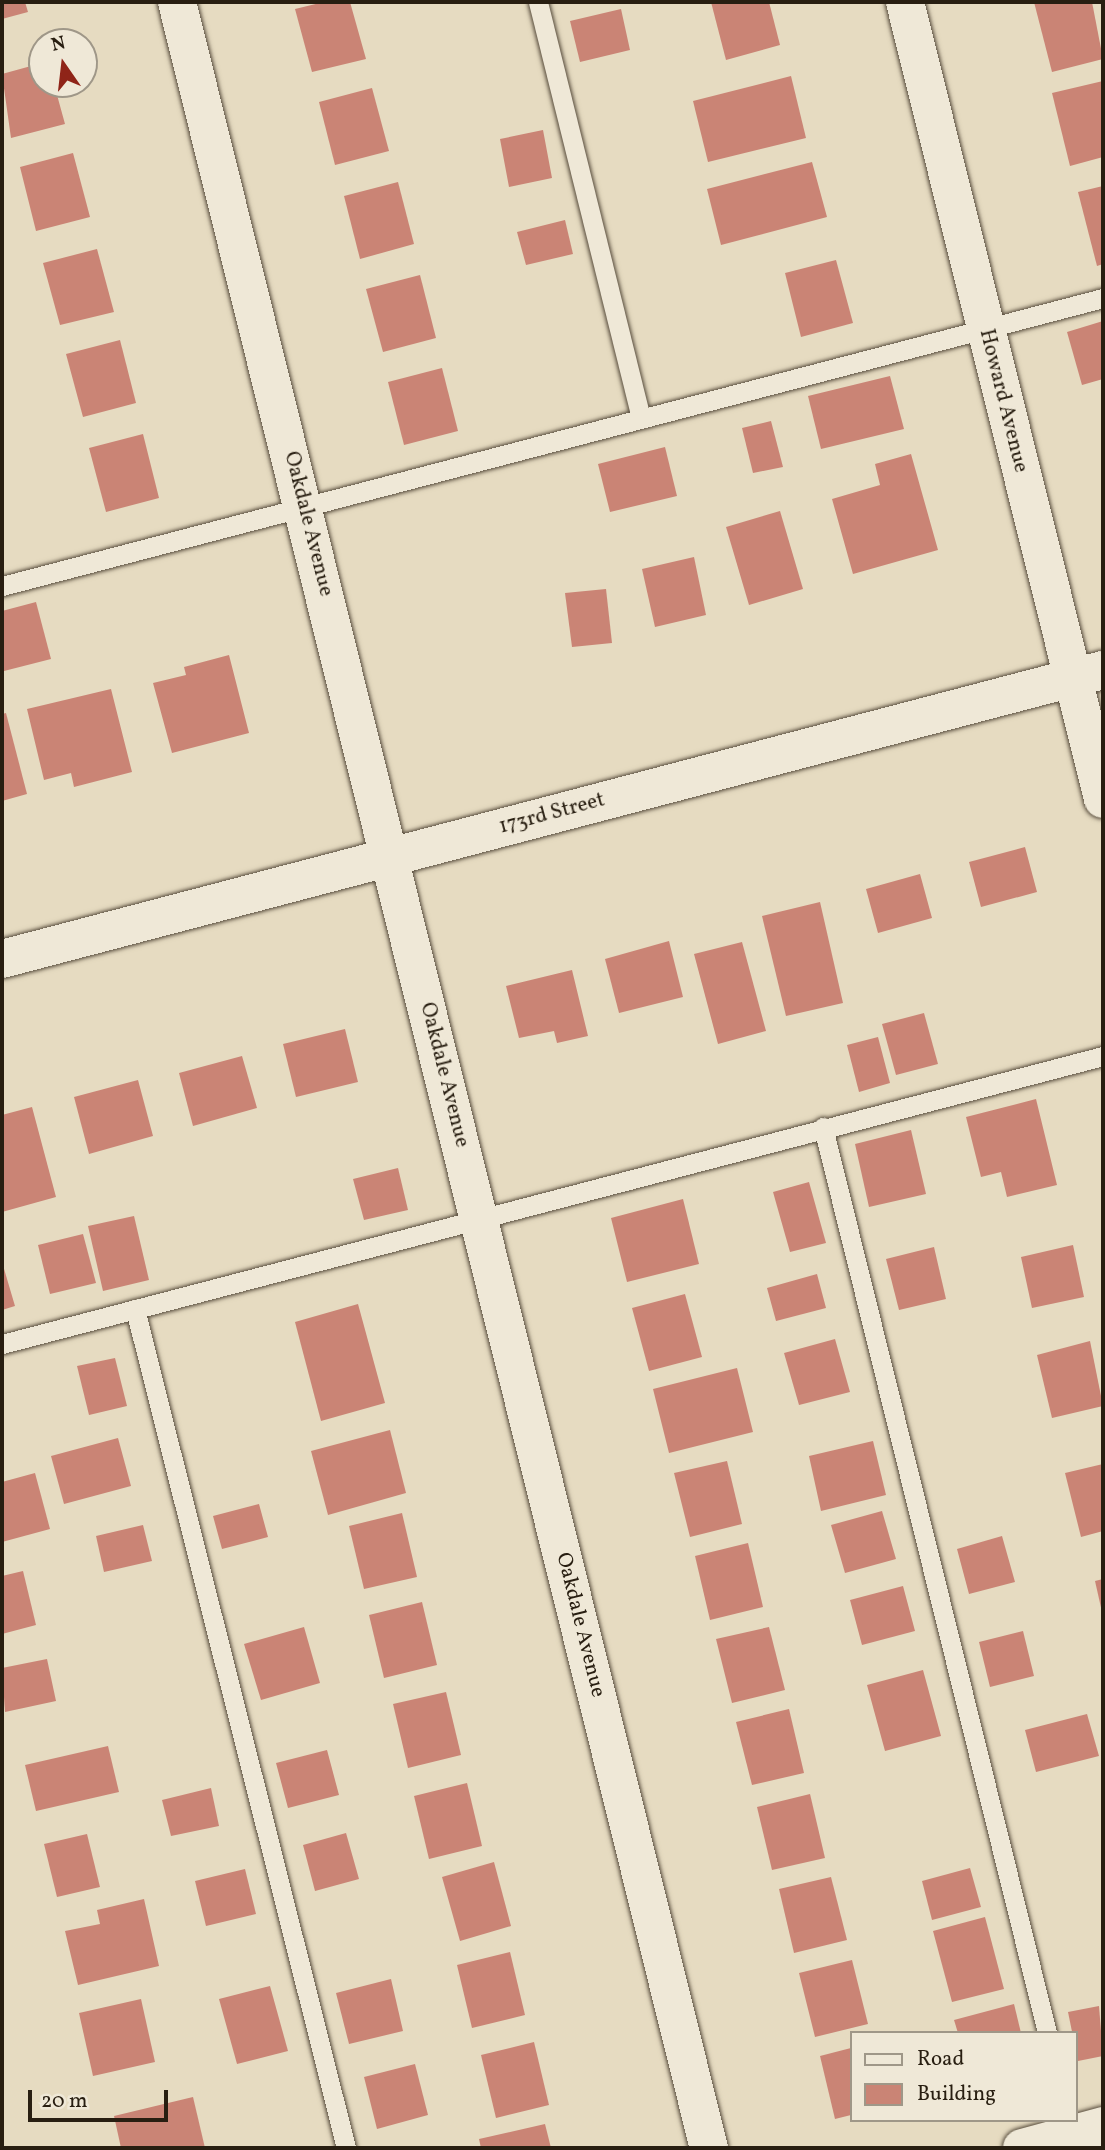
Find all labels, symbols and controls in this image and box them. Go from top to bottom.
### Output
north arrow [28,28,98,98]
text: N [49,30,68,59]
street label: Howard Avenue [973,327,1033,475]
street label: Oakdale Avenue [278,449,338,599]
street label: 173rd Street [496,788,608,840]
street label: Oakdale Avenue [414,1000,474,1150]
street label: Oakdale Avenue [550,1550,610,1700]
legend [850,2031,1077,2122]
text: Road [917,2045,964,2074]
scale bar [32,2076,172,2120]
text: Building [917,2080,996,2109]
text: 20 m [41,2087,87,2116]

